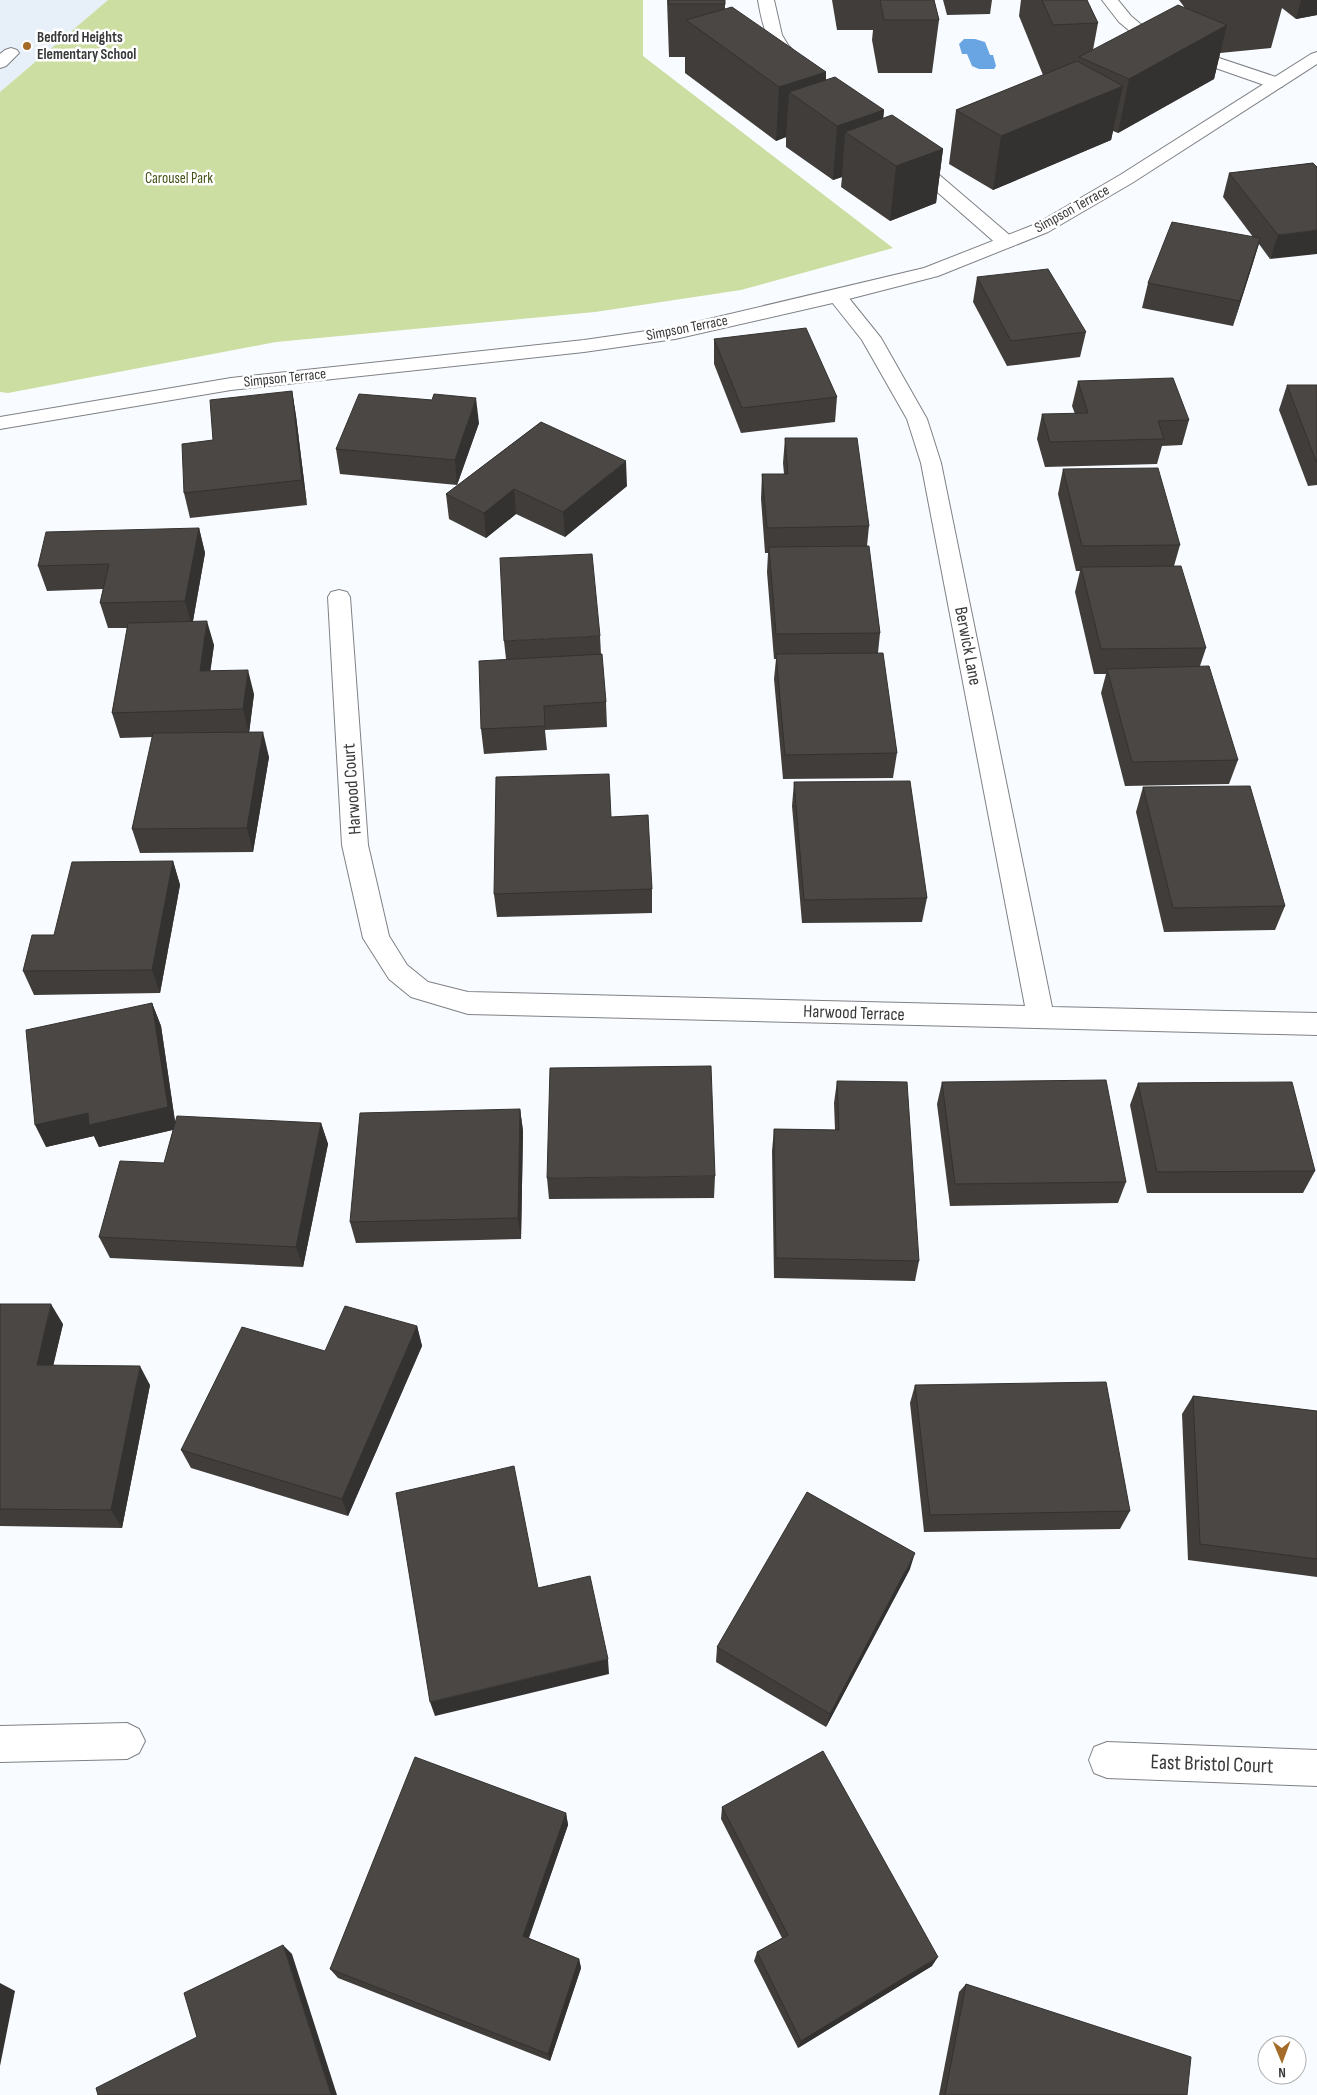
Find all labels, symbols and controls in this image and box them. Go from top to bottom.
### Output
place label: Bedford Heights Elementary School [37,28,136,64]
marker: Bedford Heights Elementary School [21,40,33,52]
park label: Carousel Park [145,169,213,188]
street label: Simpson Terrace [1031,181,1113,237]
street label: Simpson Terrace [645,311,729,345]
street label: Simpson Terrace [243,364,327,392]
street label: Berwick Lane [950,605,986,687]
street label: Harwood Court [338,742,366,835]
street label: Harwood Terrace [803,1001,905,1025]
street label: East Bristol Court [1150,1749,1274,1779]
north arrow [1257,2035,1307,2085]
text: N [1278,2064,1286,2081]

